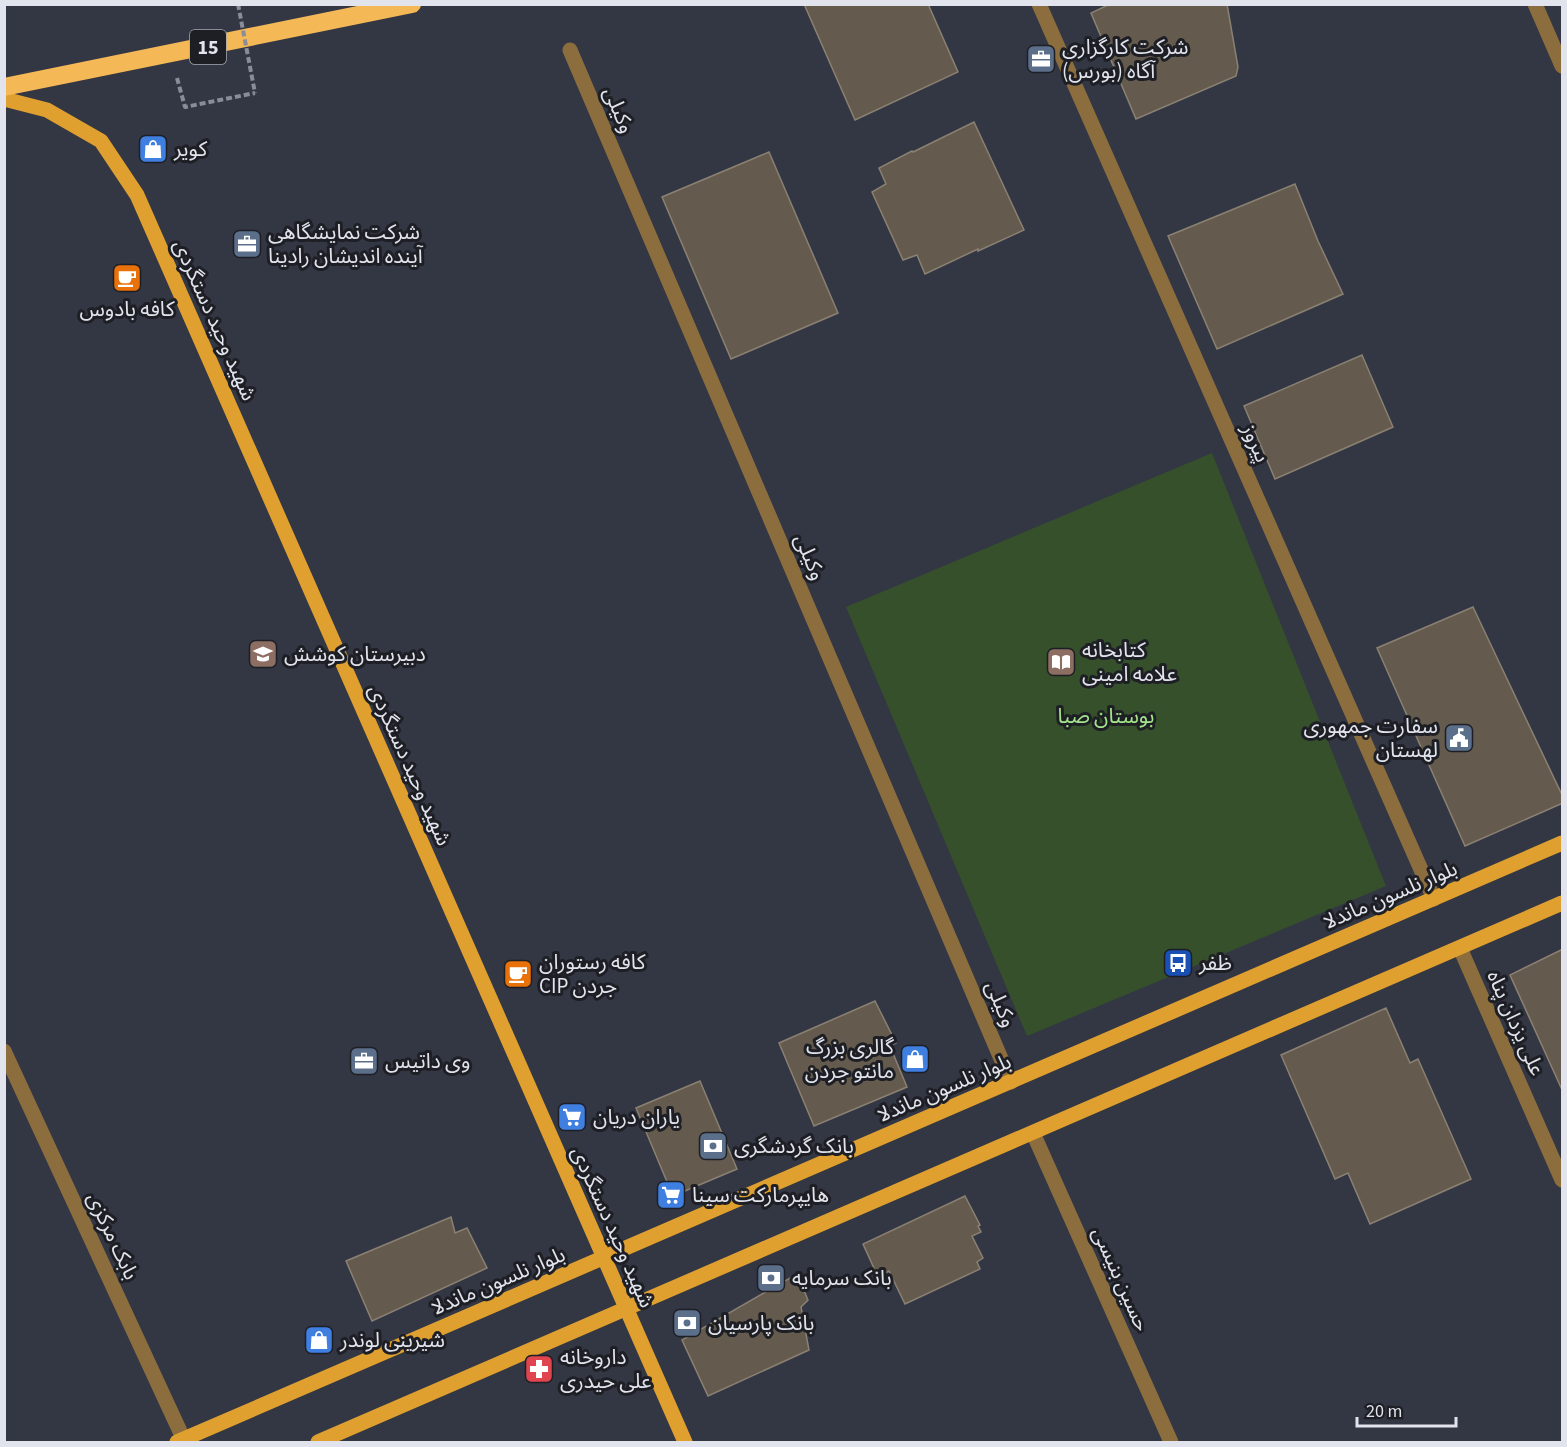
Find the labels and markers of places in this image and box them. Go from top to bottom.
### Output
place label: شرکت کارگزاری آگاه (بورس) [1062,32,1188,86]
office icon: شرکت کارگزاری آگاه (بورس) [1025,43,1057,75]
shop icon: کویر [137,133,169,165]
place label: کویر [173,134,208,164]
place label: شرکت نمایشگاهی آینده اندیشان رادینا [268,217,424,271]
office icon: شرکت نمایشگاهی آینده اندیشان رادینا [231,228,263,260]
cafe icon: کافه بادوس [111,262,143,294]
place label: کافه بادوس [79,294,175,324]
place label: کتابخانه علامه امینی [1082,635,1177,689]
school or university icon: دبیرستان کوشش [247,638,279,670]
place label: دبیرستان کوشش [284,639,426,669]
library icon: کتابخانه علامه امینی [1045,646,1077,678]
place label: سفارت جمهوری لهستان [1304,711,1438,765]
public building icon: سفارت جمهوری لهستان [1443,722,1475,754]
place label: كافه رستوران CIP جردن [539,947,646,1001]
bus stop icon: ظفر [1162,947,1194,979]
place label: ظفر [1198,948,1232,978]
cafe icon: كافه رستوران CIP جردن [502,958,534,990]
place label: گالری بزرگ مانتو جردن [805,1032,894,1086]
shop icon: گالری بزرگ مانتو جردن [899,1043,931,1075]
office icon: وی داتیس [348,1045,380,1077]
place label: وی داتیس [385,1046,470,1076]
supermarket icon: یاران دریان [556,1101,588,1133]
place label: یاران دریان [593,1102,680,1132]
bank icon: بانک گردشگری [697,1130,729,1162]
place label: بانک گردشگری [734,1131,854,1161]
supermarket icon: هایپرمارکت سینا [655,1179,687,1211]
place label: هایپرمارکت سینا [692,1180,829,1210]
bank icon: بانک سرمایه [755,1262,787,1294]
place label: بانک سرمایه [792,1263,892,1293]
bank icon: بانک پارسیان [671,1307,703,1339]
place label: بانک پارسیان [708,1308,814,1338]
shop icon: شیرینی لوندر [303,1324,335,1356]
place label: شیرینی لوندر [339,1325,445,1355]
place label: داروخانه علی حیدری [560,1342,652,1396]
pharmacy icon: داروخانه علی حیدری [523,1353,555,1385]

